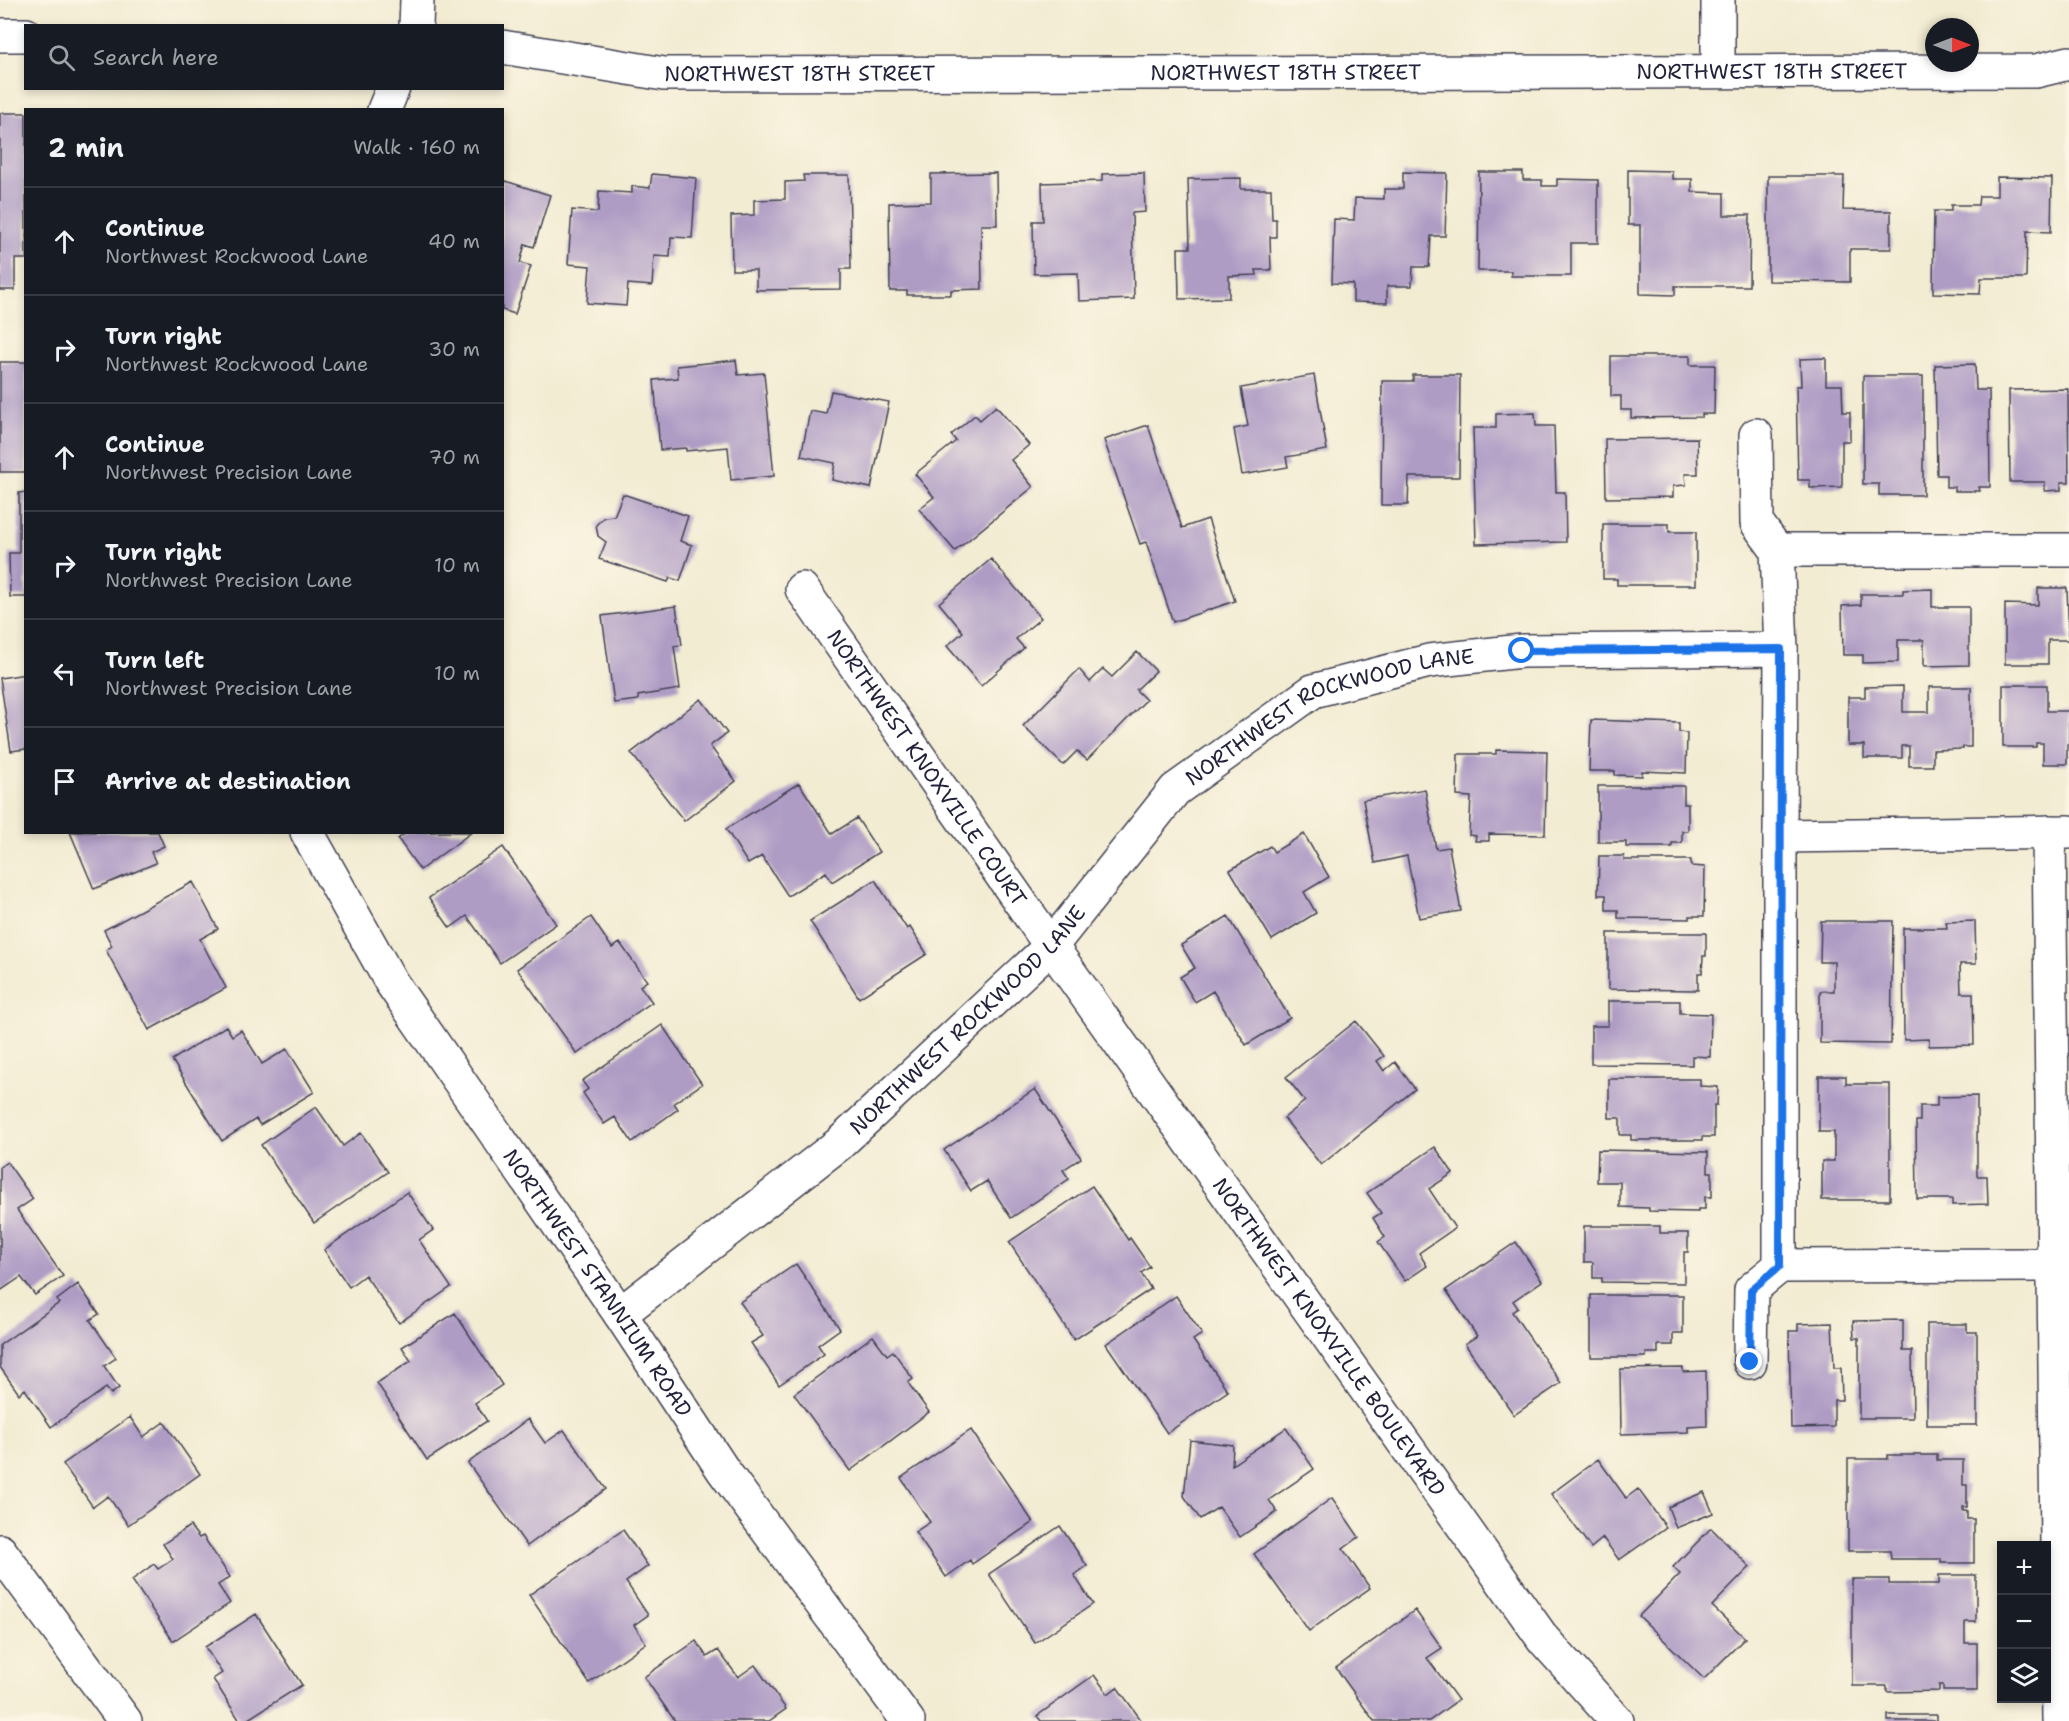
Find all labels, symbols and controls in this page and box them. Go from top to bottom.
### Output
north arrow [1925,18,1979,72]
search box [24,24,504,90]
icon: search [45,41,78,74]
text: Search here [93,43,219,72]
street label: NORTHWEST 18TH STREET [1636,57,1907,86]
street label: NORTHWEST 18TH STREET [1150,58,1421,87]
street label: NORTHWEST 18TH STREET [664,59,935,88]
text: 2 min [48,130,124,165]
text: Walk · 160 m [353,134,480,160]
text: Continue [105,214,205,243]
icon: ahead [48,225,81,258]
text: 40 m [428,228,480,254]
text: Northwest Rockwood Lane [105,243,368,269]
text: Turn right [105,322,222,351]
icon: right [48,333,81,366]
text: 30 m [428,336,480,362]
text: Northwest Rockwood Lane [105,351,368,377]
text: Continue [105,430,205,459]
icon: ahead [48,441,81,474]
text: 70 m [428,444,480,470]
text: Northwest Precision Lane [105,459,353,485]
text: Turn right [105,538,222,567]
icon: right [48,549,81,582]
text: 10 m [434,552,480,578]
text: Northwest Precision Lane [105,567,353,593]
street label: NORTHWEST KNOXVILLE COURT [821,624,1033,912]
route start [1508,637,1534,663]
street label: NORTHWEST ROCKWOOD LANE [1180,642,1475,792]
text: Turn left [105,646,204,675]
icon: left [48,657,81,690]
text: 10 m [434,660,480,686]
text: Northwest Precision Lane [105,675,353,701]
icon: arrive [48,765,81,798]
text: Arrive at destination [105,767,351,796]
street label: NORTHWEST ROCKWOOD LANE [844,900,1092,1141]
street label: NORTHWEST STANNIUM ROAD [496,1144,698,1423]
street label: NORTHWEST KNOXVILLE BOULEVARD [1206,1172,1452,1502]
route end [1736,1348,1762,1374]
map controls [1997,1541,2051,1703]
button: + [1997,1541,2051,1595]
button: − [1997,1595,2051,1649]
button: layers [1997,1649,2051,1703]

